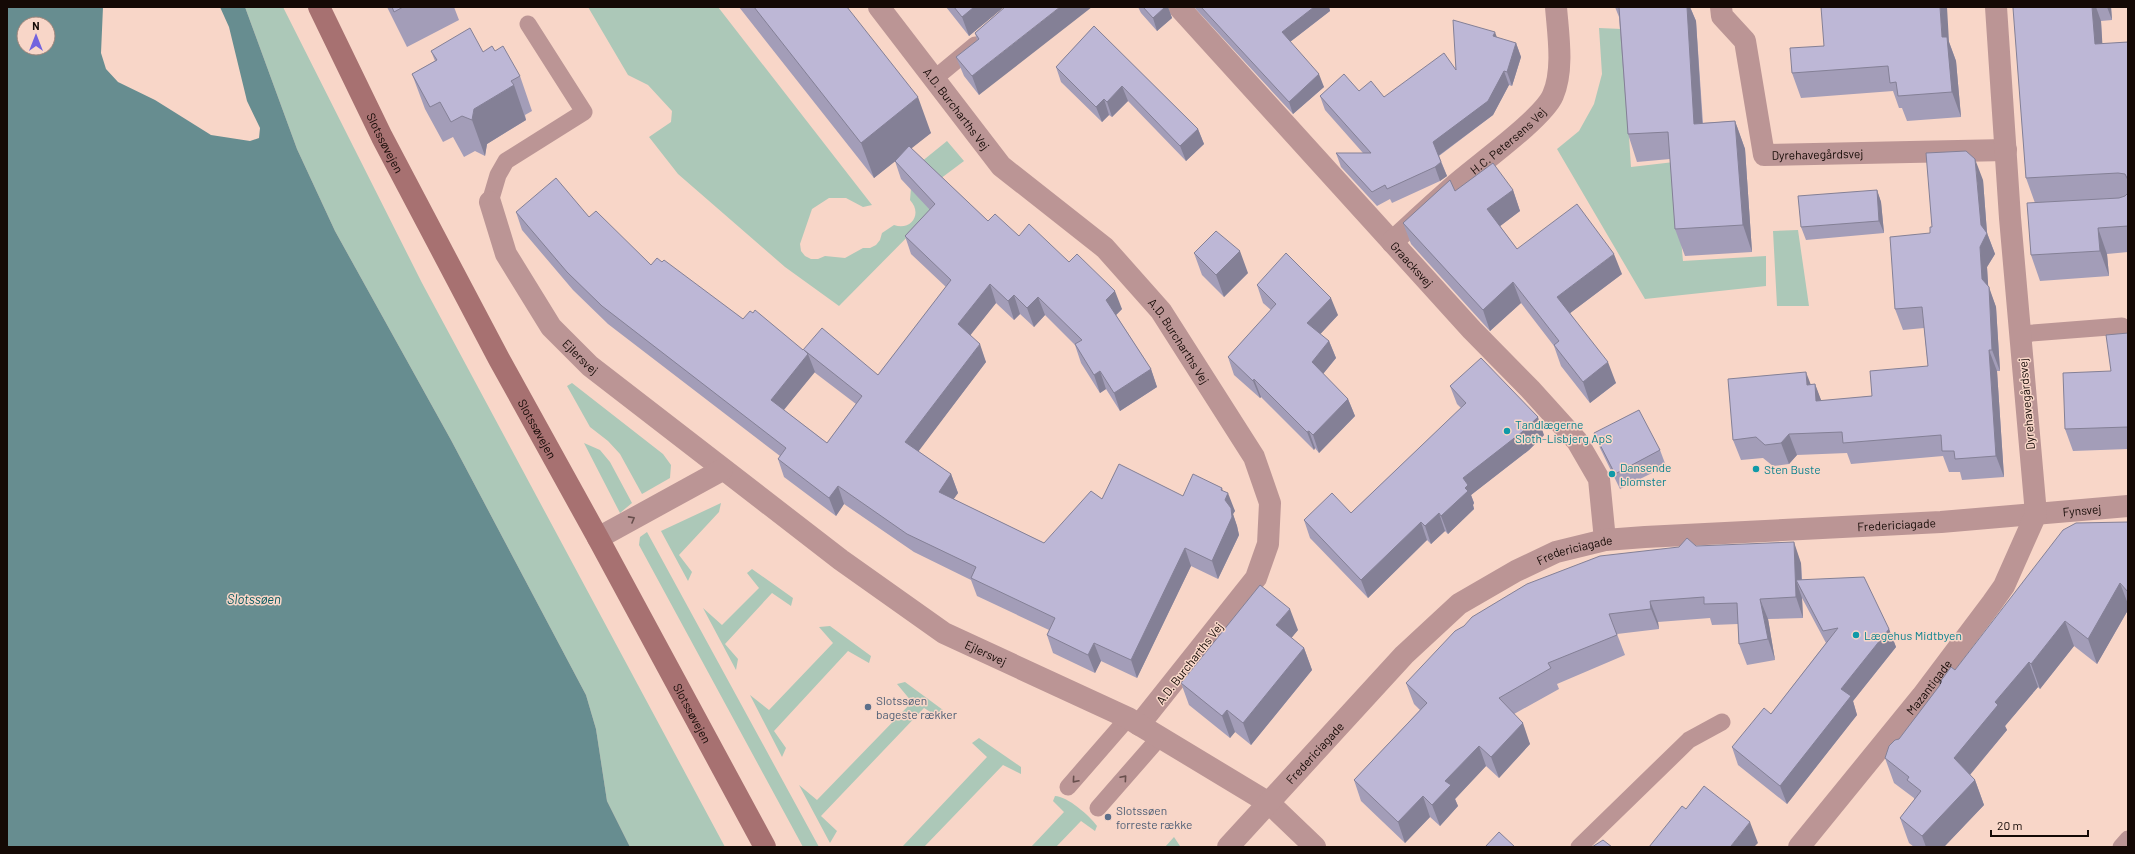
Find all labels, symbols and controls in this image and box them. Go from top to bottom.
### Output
north arrow [16,16,56,56]
text: N [32,19,40,32]
street label: A.D. Burcharths Vej [921,65,993,153]
street label: H.C. Petersens Vej [1467,104,1549,177]
street label: Slotssøvejen [364,110,407,175]
street label: Dyrehavegårdsvej [1771,146,1863,162]
street label: Graacksvej [1388,238,1436,290]
street label: A.D. Burcharths Vej [1146,295,1213,386]
street label: Ejlersvej [560,336,601,377]
street label: Dyrehavegårdsvej [2015,358,2037,450]
street label: Slotssøvejen [515,396,560,461]
place label: Tandlægerne Sloth-Lisbjerg ApS [1515,417,1612,445]
marker: Tandlægerne Sloth-Lisbjerg ApS [1502,426,1512,436]
place label: Dansende blomster [1620,460,1671,488]
place label: Sten Buste [1764,462,1821,476]
marker: Sten Buste [1751,464,1761,474]
marker: Dansende blomster [1607,469,1617,479]
street label: Fynsvej [2062,501,2102,519]
street label: Fredericiagade [1857,515,1936,533]
one-way arrow [628,516,635,523]
street label: Fredericiagade [1534,532,1613,567]
water label: Slotssøen [227,591,281,607]
street label: A.D. Burcharths Vej [1153,619,1225,707]
place label: Lægehus Midtbyen [1864,628,1962,642]
marker: Lægehus Midtbyen [1851,630,1861,640]
street label: Ejlersvej [963,637,1009,668]
street label: Mazantigade [1903,657,1954,717]
street label: Slotssøvejen [671,681,714,745]
place label: Slotssøen bageste rækker [876,693,958,721]
marker: Slotssøen bageste rækker [863,702,873,712]
street label: Fredericiagade [1283,719,1346,786]
one-way arrow [1072,775,1079,782]
one-way arrow [1119,776,1126,783]
place label: Slotssøen forreste række [1116,803,1192,831]
marker: Slotssøen forreste række [1103,812,1113,822]
scale bar [1991,812,2088,838]
text: 20 m [1997,818,2023,832]

